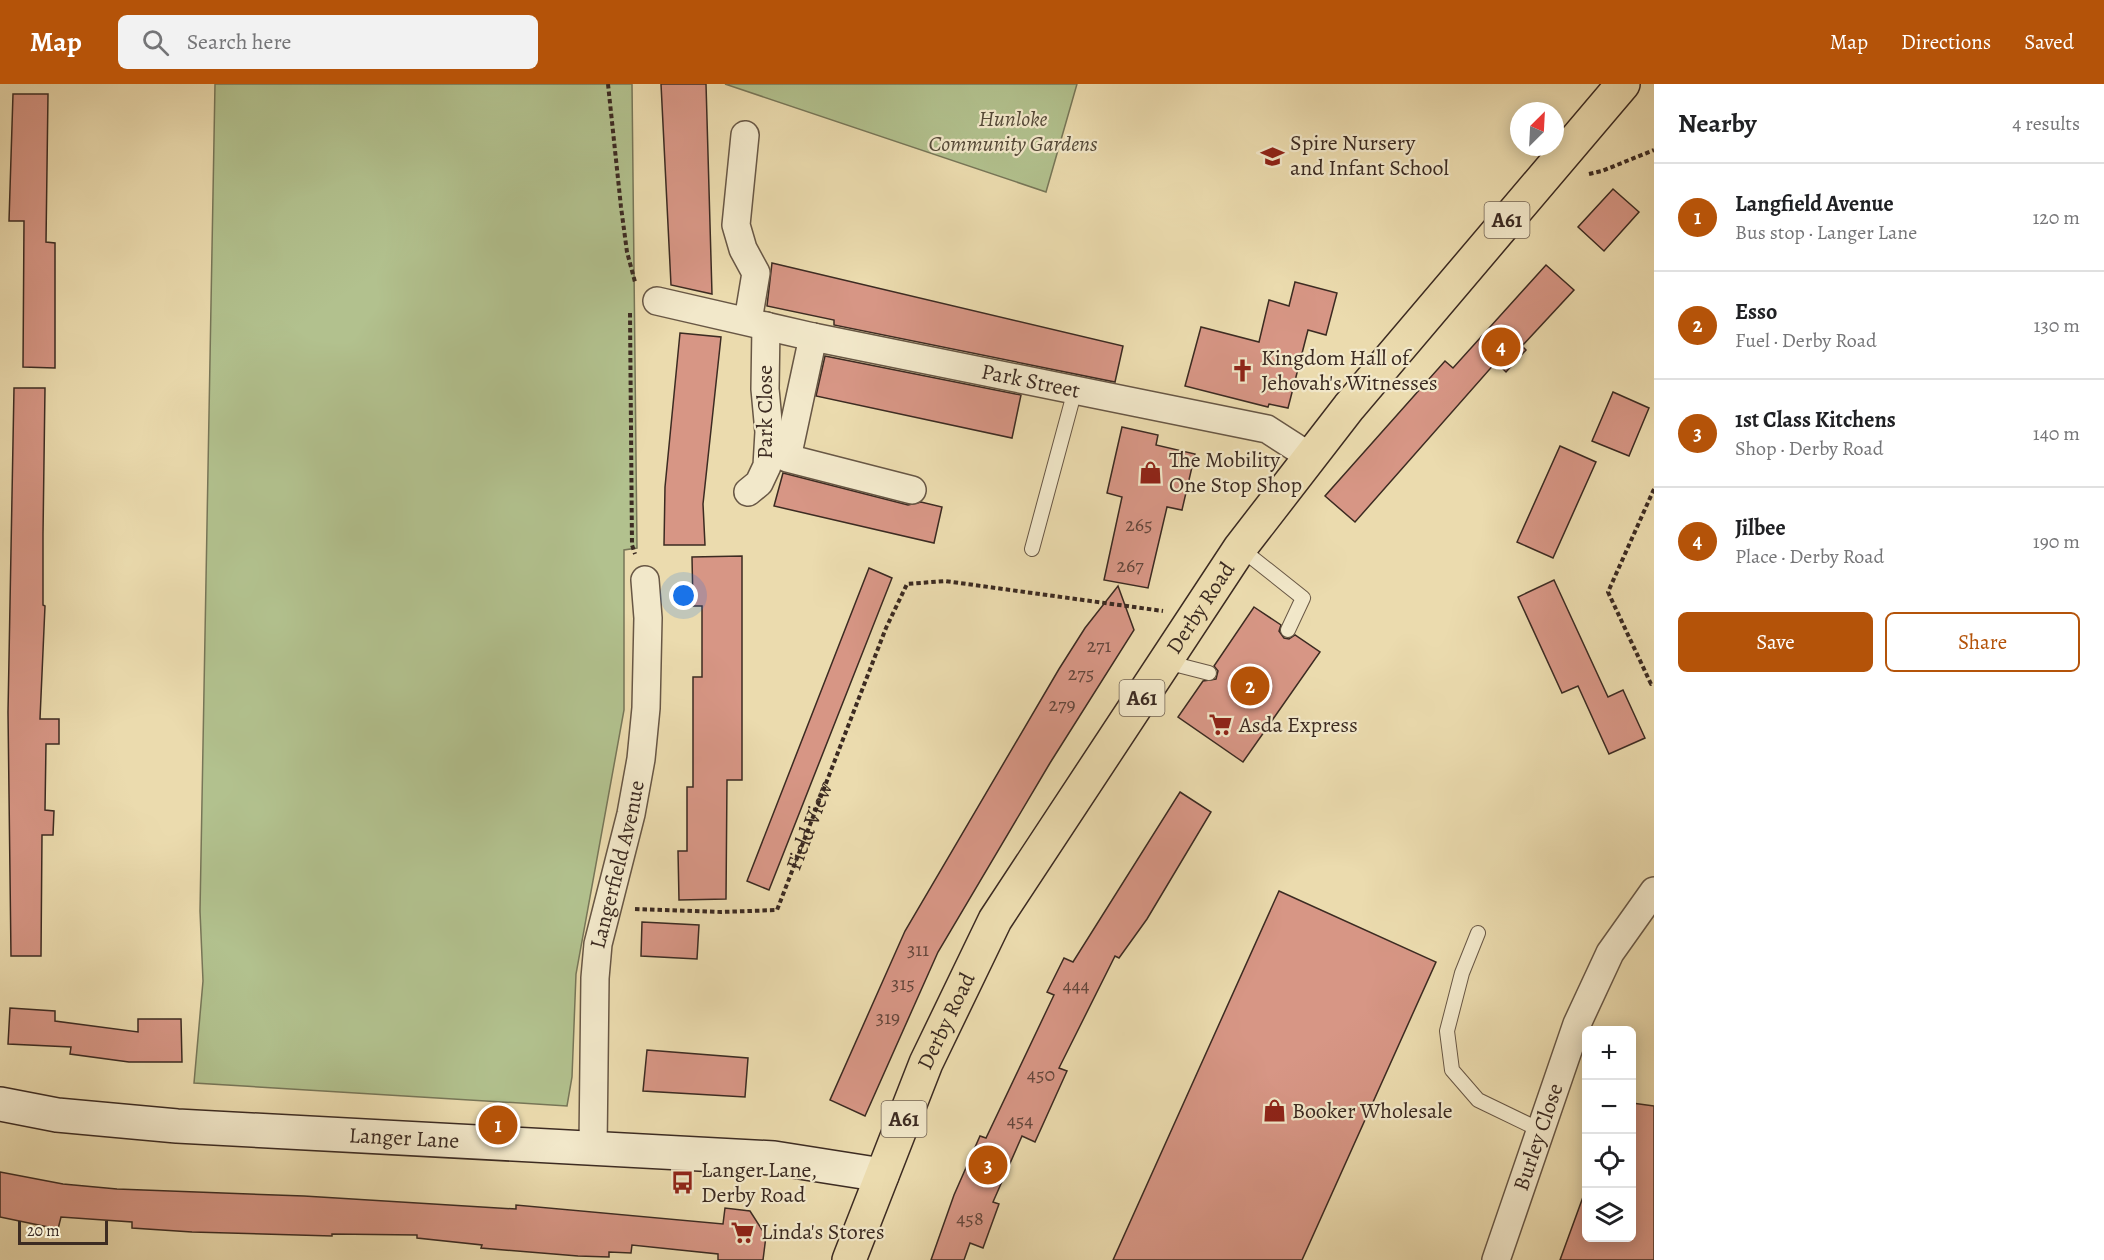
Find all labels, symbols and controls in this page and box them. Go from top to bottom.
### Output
search box [118,15,538,69]
text: Map [30,23,82,61]
icon: search [139,26,172,59]
text: Search here [187,27,291,57]
text: Map [1830,28,1868,56]
text: Directions [1901,28,1991,56]
text: Saved [2024,28,2074,56]
north arrow [1510,102,1564,156]
park label: Hunloke Community Gardens [929,104,1098,159]
text: Nearby [1678,106,1757,141]
text: 4 results [2012,110,2080,137]
place label: Spire Nursery and Infant School [1290,128,1449,183]
school or university icon: Spire Nursery and Infant School [1259,143,1285,169]
text: Langfield Avenue [1735,189,1894,219]
road number: A61 [1484,202,1530,238]
text: 1 [1694,204,1701,231]
text: 120 m [2032,204,2080,231]
text: Bus stop · Langer Lane [1735,219,1917,246]
text: Esso [1735,297,1777,327]
text: 2 [1693,312,1702,339]
text: 130 m [2034,312,2080,339]
pin: 4 [1482,324,1520,370]
text: Fuel · Derby Road [1735,327,1877,354]
place label: Kingdom Hall of Jehovah's Witnesses [1261,343,1438,398]
street label: Park Street [979,356,1082,406]
church icon: Kingdom Hall of Jehovah's Witnesses [1230,358,1256,384]
street label: Park Close [750,365,780,459]
text: 1st Class Kitchens [1735,405,1896,435]
text: 3 [1693,420,1702,447]
text: 140 m [2033,420,2080,447]
text: Shop · Derby Road [1735,435,1884,462]
place label: The Mobility One Stop Shop [1169,445,1302,500]
shop icon: The Mobility One Stop Shop [1138,460,1164,486]
house number: 265 [1125,511,1153,538]
text: Jilbee [1735,513,1786,543]
text: 4 [1693,528,1702,555]
text: 190 m [2033,528,2080,555]
text: Place · Derby Road [1735,543,1884,570]
house number: 267 [1116,552,1144,579]
street label: Derby Road [1159,556,1242,660]
your location [669,581,698,610]
button: Save [1678,612,1873,672]
button: Share [1885,612,2080,672]
house number: 271 [1087,632,1112,659]
house number: 275 [1068,660,1094,687]
pin: 2 [1230,664,1270,708]
road number: A61 [1120,680,1164,716]
house number: 279 [1049,691,1076,718]
place label: Asda Express [1238,710,1358,740]
supermarket icon: Asda Express [1208,712,1234,738]
street label: Field View [779,777,840,875]
street label: Langerfield Avenue [582,778,652,952]
house number: 311 [907,936,929,963]
street label: Derby Road [910,967,983,1075]
house number: 315 [891,970,915,997]
house number: 444 [1062,972,1090,999]
house number: 319 [876,1004,900,1031]
map controls [1582,1026,1636,1242]
button: + [1582,1026,1636,1080]
house number: 450 [1027,1061,1055,1088]
street label: Burley Close [1506,1079,1571,1195]
button: − [1582,1080,1636,1134]
place label: Booker Wholesale [1292,1096,1453,1126]
shop icon: Booker Wholesale [1261,1098,1287,1124]
road number: A61 [882,1101,926,1137]
pin: 1 [478,1102,518,1148]
house number: 454 [1007,1107,1033,1134]
street label: Langer Lane [348,1120,460,1156]
button: locate [1582,1134,1636,1188]
pin: 3 [968,1142,1008,1188]
place label: Langer Lane, Derby Road [701,1155,817,1210]
bus stop icon: Langer Lane, Derby Road [670,1170,696,1196]
button: layers [1582,1188,1636,1242]
house number: 458 [956,1205,984,1232]
place label: Linda's Stores [761,1217,885,1247]
scale bar [18,1218,108,1246]
supermarket icon: Linda's Stores [730,1219,756,1245]
text: 20 m [27,1220,60,1242]

